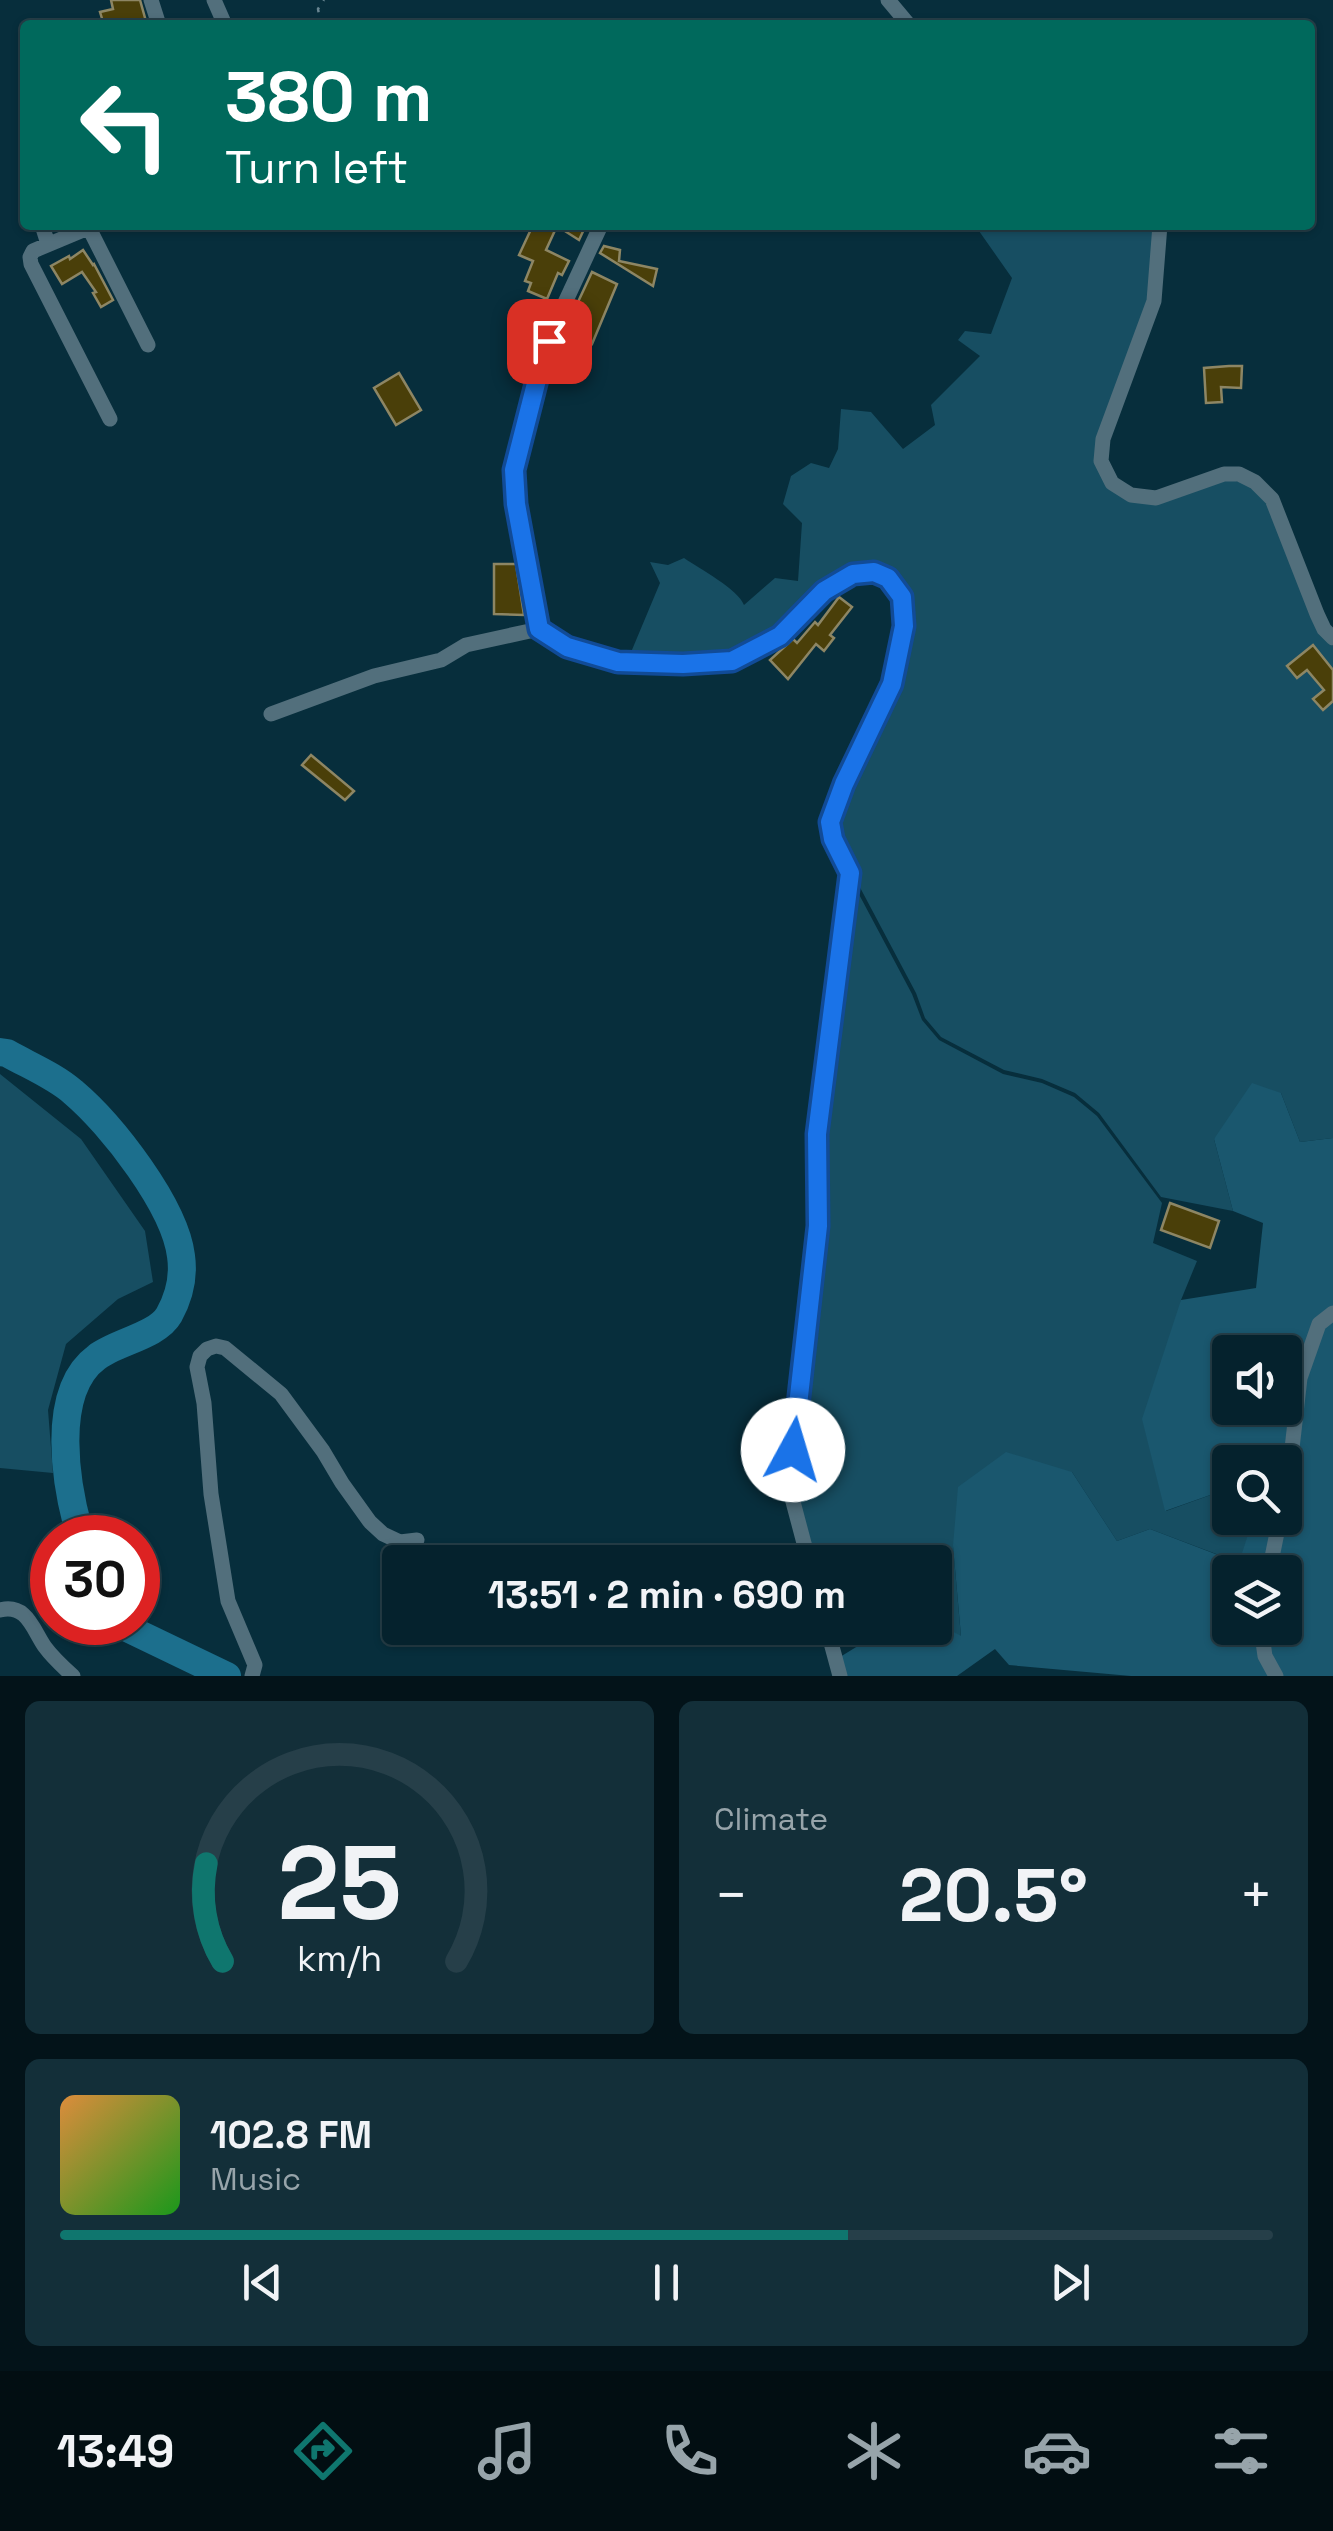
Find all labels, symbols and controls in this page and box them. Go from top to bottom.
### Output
text: 380 m [225,52,432,141]
icon: left [60,60,190,190]
text: Turn left [225,139,408,196]
pin [507,299,592,384]
icon: arrive [522,314,577,369]
map controls [1212,1335,1302,1645]
button: sound [1212,1335,1302,1425]
position arrow [741,1398,845,1502]
button: search [1212,1445,1302,1535]
speed limit sign: 30 [30,1515,160,1645]
button: layers [1212,1555,1302,1645]
text: 13:51 · 2 min · 690 m [488,1571,846,1619]
text: Climate [714,1799,828,1839]
text: 25 [277,1817,402,1949]
text: 20.5° [899,1847,1088,1943]
text: − [714,1860,748,1930]
text: + [1239,1860,1273,1930]
text: km/h [297,1936,382,1981]
text: 102.8 FM [210,2111,372,2159]
text: Music [210,2159,301,2199]
icon: previous [235,2255,290,2310]
icon: pause [639,2255,694,2310]
icon: next [1043,2255,1098,2310]
icon: directions [288,2416,358,2486]
icon: music [472,2416,542,2486]
icon: phone [655,2416,725,2486]
icon: climate [839,2416,909,2486]
icon: car [1022,2416,1092,2486]
icon: filters [1206,2416,1276,2486]
text: 13:49 [57,2423,174,2480]

